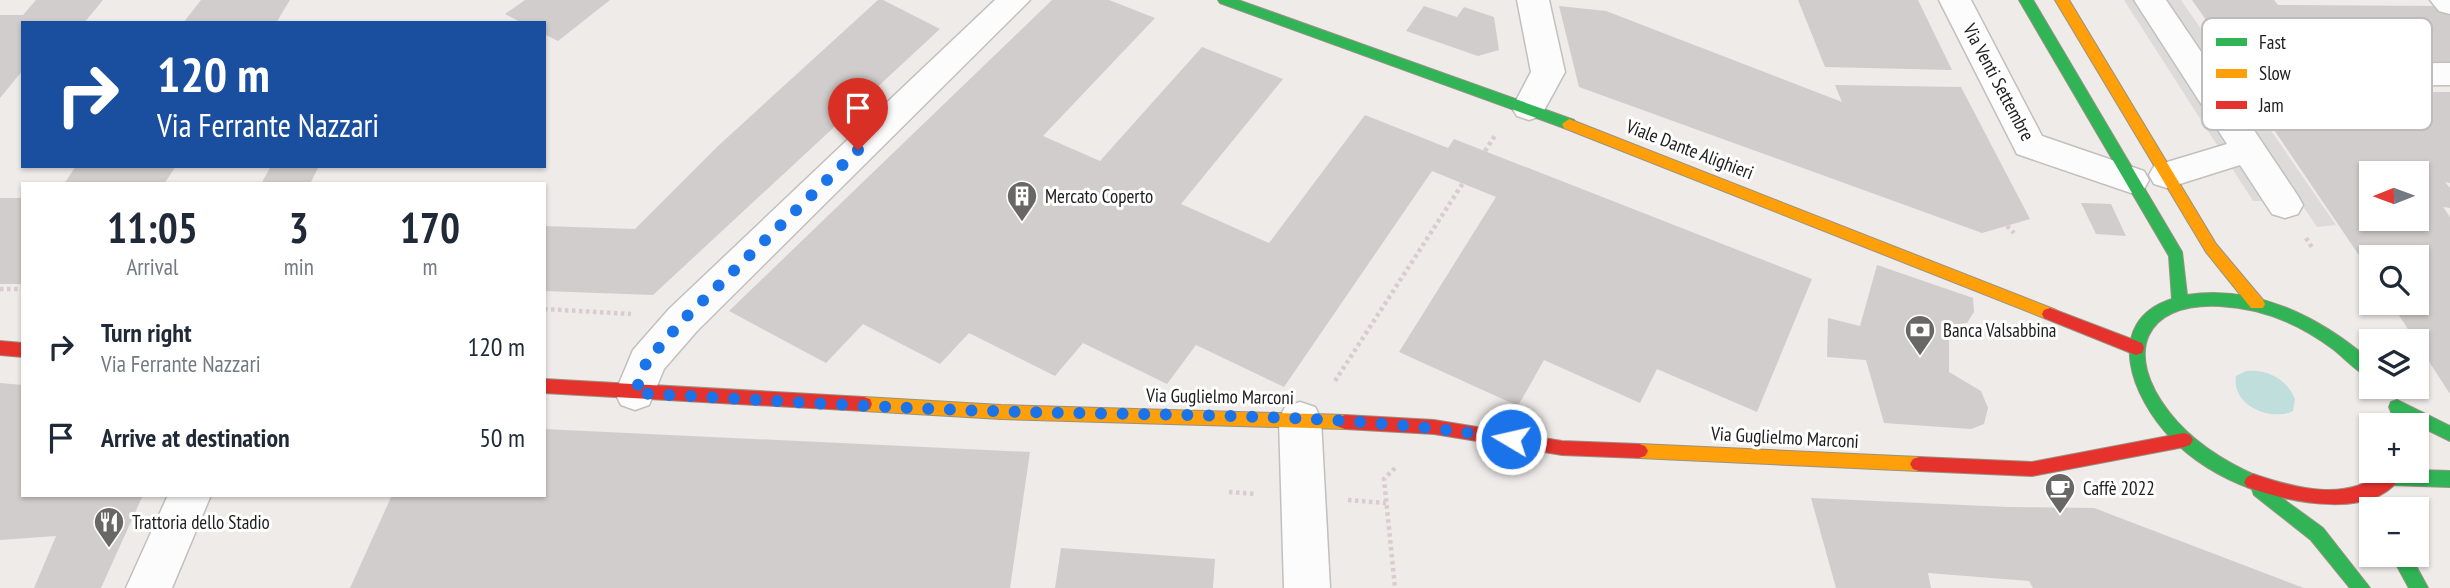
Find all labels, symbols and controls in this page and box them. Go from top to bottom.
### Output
street label: Via Venti Settembre [1958,18,2040,145]
legend [2202,18,2432,130]
text: Fast [2259,30,2287,54]
text: 120 m [157,42,270,106]
icon: right [42,49,133,140]
text: Slow [2259,61,2292,85]
pin [828,78,888,150]
icon: arrive [839,89,877,127]
text: Jam [2258,93,2284,117]
text: Via Ferrante Nazzari [157,104,379,146]
street label: Viale Dante Alighieri [1622,113,1757,184]
north arrow [2359,161,2429,231]
map controls [2359,161,2429,567]
building icon: Mercato Coperto [1005,179,1039,223]
place label: Mercato Coperto [1045,184,1153,208]
text: 11:05 [107,200,198,255]
text: 3 [289,200,309,255]
text: 170 [400,200,460,255]
button: search [2359,245,2429,315]
text: Arrival [126,252,178,281]
text: min [284,252,314,281]
text: m [422,252,437,281]
bank icon: Banca Valsabbina [1903,313,1937,357]
text: Turn right [101,316,192,349]
place label: Banca Valsabbina [1943,318,2056,342]
icon: right [42,328,80,366]
button: layers [2359,329,2429,399]
text: 120 m [467,330,525,363]
text: Via Ferrante Nazzari [101,349,261,378]
street label: Via Guglielmo Marconi [1145,383,1294,409]
position arrow [1474,402,1548,476]
button: + [2359,413,2429,483]
icon: arrive [42,419,80,457]
text: Arrive at destination [101,421,290,454]
text: 50 m [479,421,525,454]
street label: Via Guglielmo Marconi [1710,421,1859,453]
cafe icon: Caffè 2022 [2043,471,2077,515]
place label: Caffè 2022 [2083,476,2155,500]
button: − [2359,497,2429,567]
restaurant icon: Trattoria dello Stadio [92,505,126,549]
place label: Trattoria dello Stadio [132,510,270,534]

